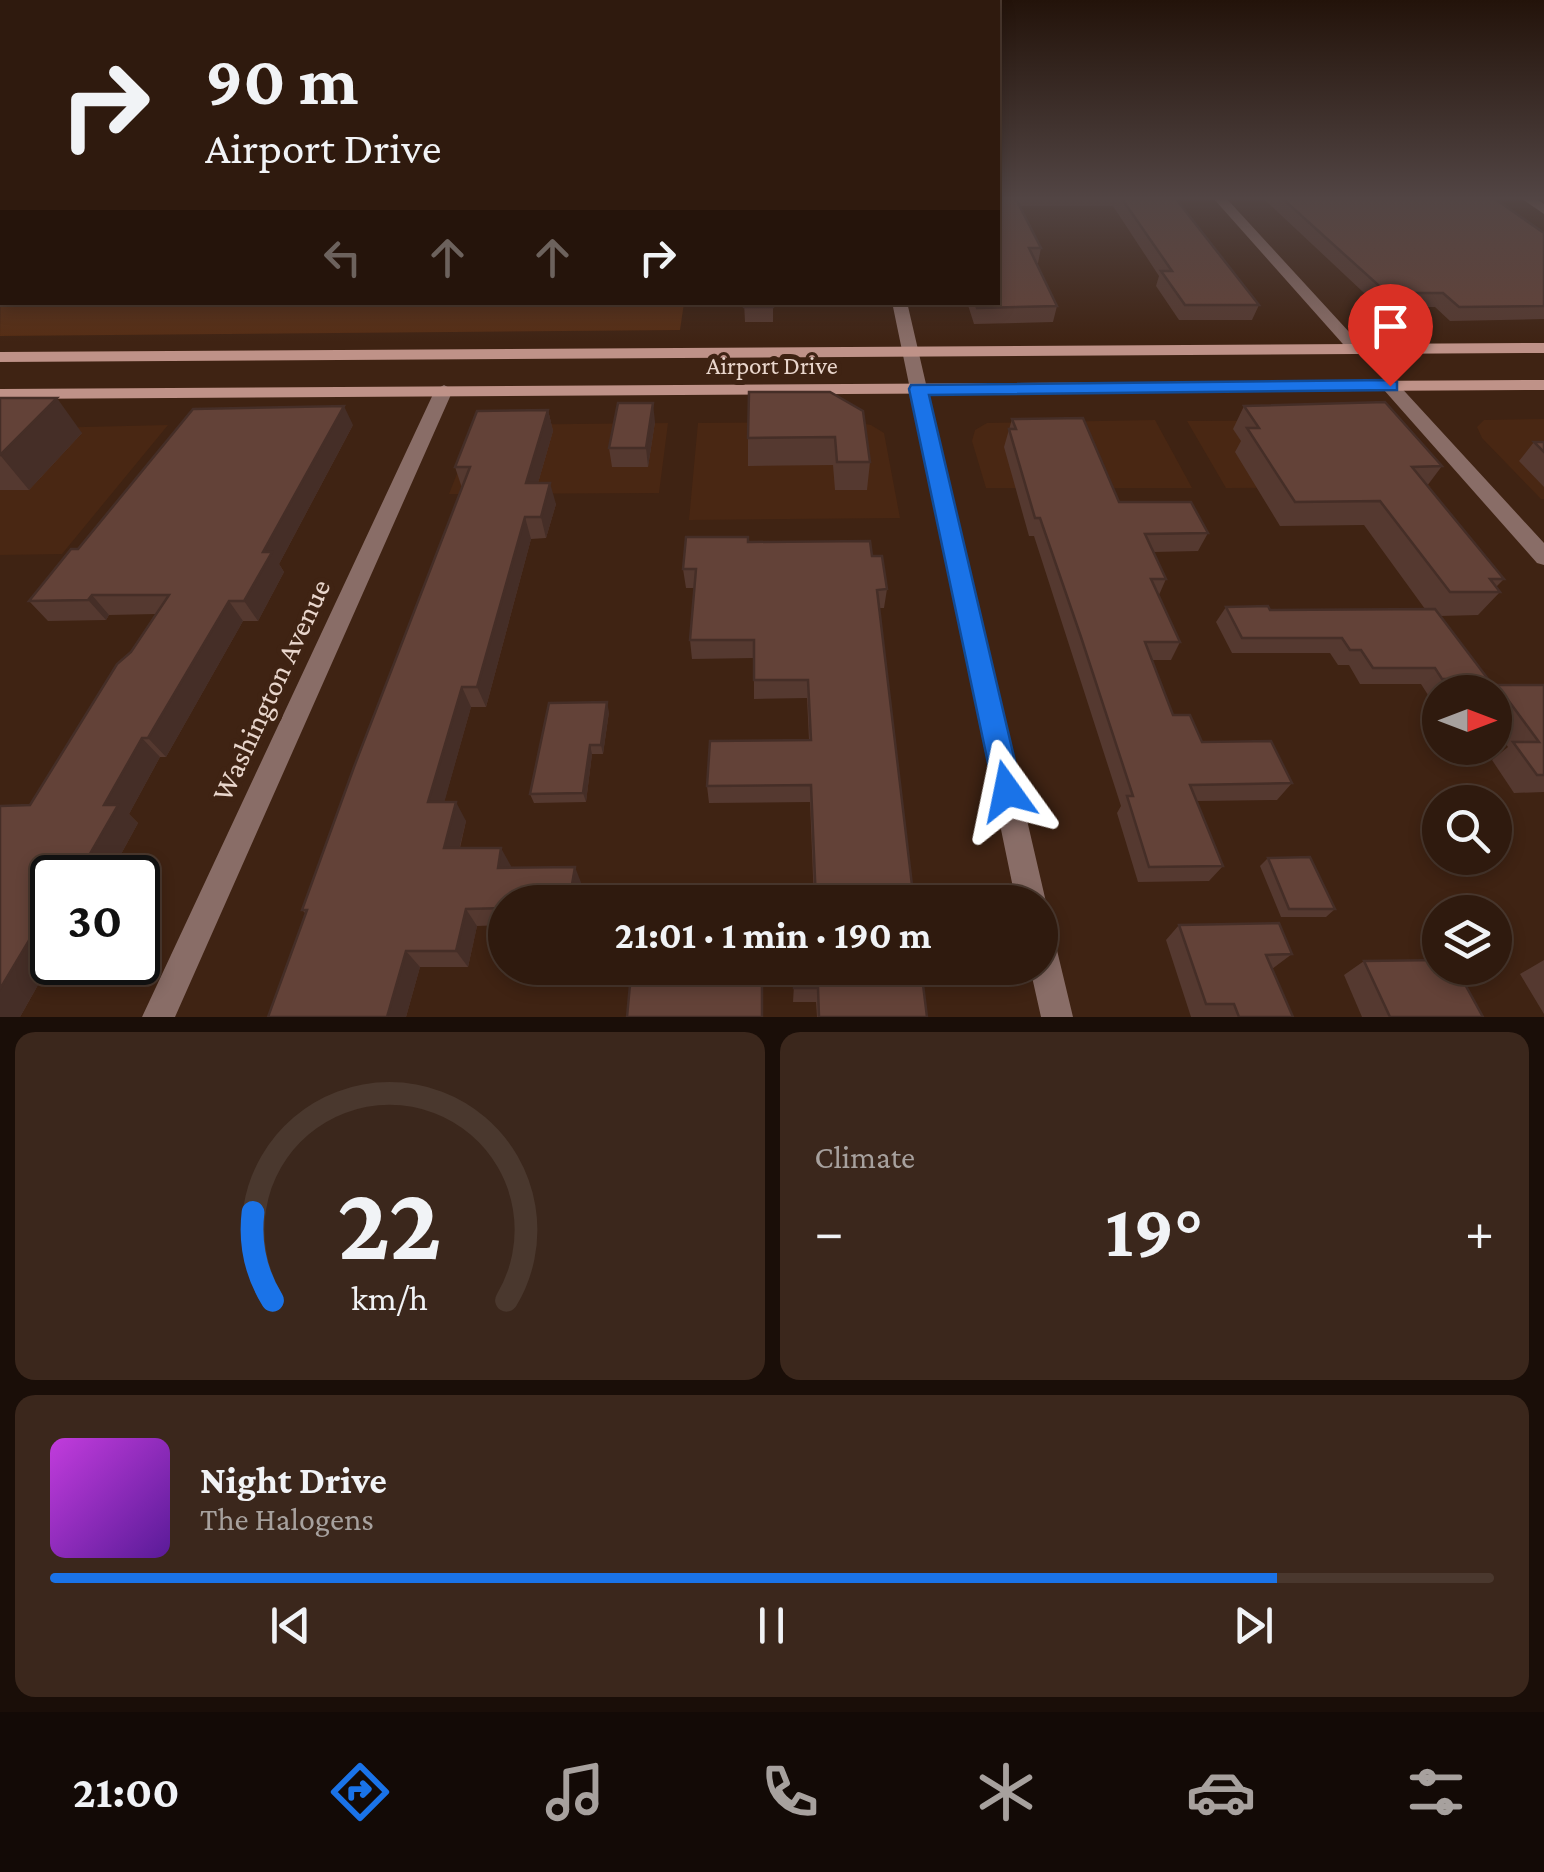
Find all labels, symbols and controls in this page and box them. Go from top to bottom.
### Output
icon: right [40,40,170,170]
text: 90 m [205,41,358,119]
text: Airport Drive [205,123,441,173]
icon: left [315,230,370,285]
icon: ahead [420,230,475,285]
icon: ahead [525,230,580,285]
icon: right [630,230,685,285]
pin [1348,284,1433,387]
icon: arrive [1363,299,1418,354]
street label: Airport Drive [706,352,838,380]
street label: Washington Avenue [205,574,337,806]
north arrow [1422,675,1512,765]
map controls [1422,675,1512,985]
position arrow [955,739,1059,843]
button: search [1422,785,1512,875]
speed limit sign: 30 [30,855,160,985]
button: layers [1422,895,1512,985]
text: 21:01 · 1 min · 190 m [615,914,931,956]
text: Climate [815,1139,915,1175]
text: 22 [337,1165,442,1280]
text: 19° [1105,1189,1203,1272]
text: − [815,1201,844,1262]
text: + [1465,1201,1494,1262]
text: km/h [351,1278,428,1318]
text: Night Drive [200,1459,387,1501]
text: The Halogens [200,1501,374,1537]
icon: previous [263,1598,318,1653]
icon: pause [744,1598,799,1653]
icon: next [1226,1598,1281,1653]
icon: directions [325,1757,395,1827]
icon: music [540,1757,610,1827]
icon: phone [755,1757,825,1827]
icon: climate [971,1757,1041,1827]
icon: car [1186,1757,1256,1827]
icon: filters [1401,1757,1471,1827]
text: 21:00 [73,1767,180,1817]

